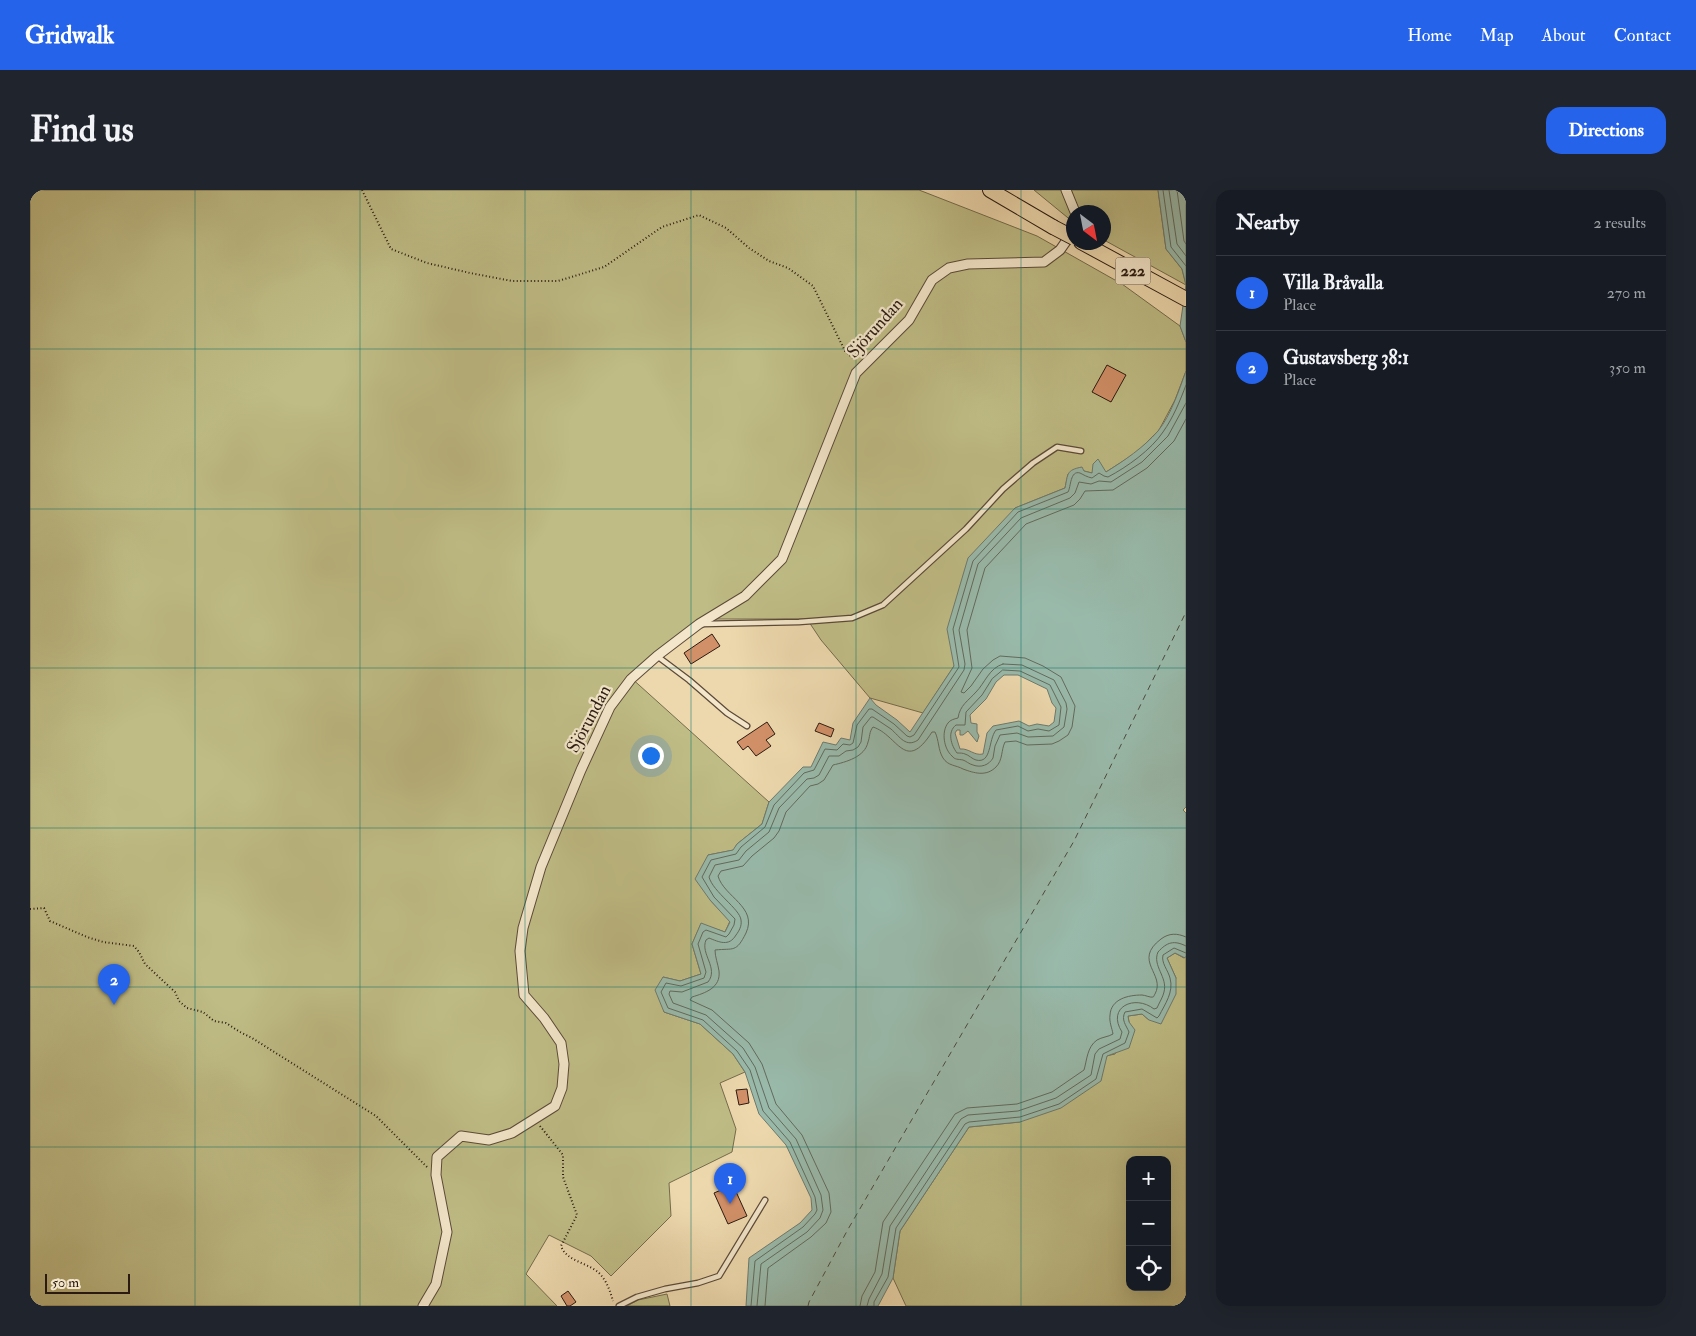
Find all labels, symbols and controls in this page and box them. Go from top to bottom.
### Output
text: Gridwalk [25,20,114,51]
text: Home [1407,24,1452,47]
text: Map [1480,24,1514,47]
text: About [1542,24,1586,47]
text: Contact [1614,24,1671,47]
button: Directions [1546,107,1666,154]
text: Find us [30,108,134,152]
north arrow [1066,205,1111,250]
text: Nearby [1236,209,1299,236]
text: 2 results [1593,213,1646,233]
road number: 222 [1116,258,1150,284]
text: Villa Bråvalla [1283,271,1383,295]
text: 1 [1249,283,1255,303]
text: 270 m [1607,283,1646,303]
street label: Sjörundan [842,293,908,363]
text: Place [1283,295,1316,315]
text: Gustavsberg 38:1 [1283,346,1409,370]
text: 2 [1248,358,1256,378]
text: 350 m [1609,358,1646,378]
text: Place [1283,370,1316,390]
street label: Sjörundan [562,681,616,757]
your location [638,743,664,769]
pin: 2 [98,964,130,1005]
map controls [1126,1156,1171,1291]
button: + [1126,1156,1171,1201]
pin: 1 [714,1163,746,1204]
button: − [1126,1201,1171,1246]
button: locate [1126,1246,1171,1291]
scale bar [45,1271,130,1294]
text: 50 m [52,1274,79,1291]

